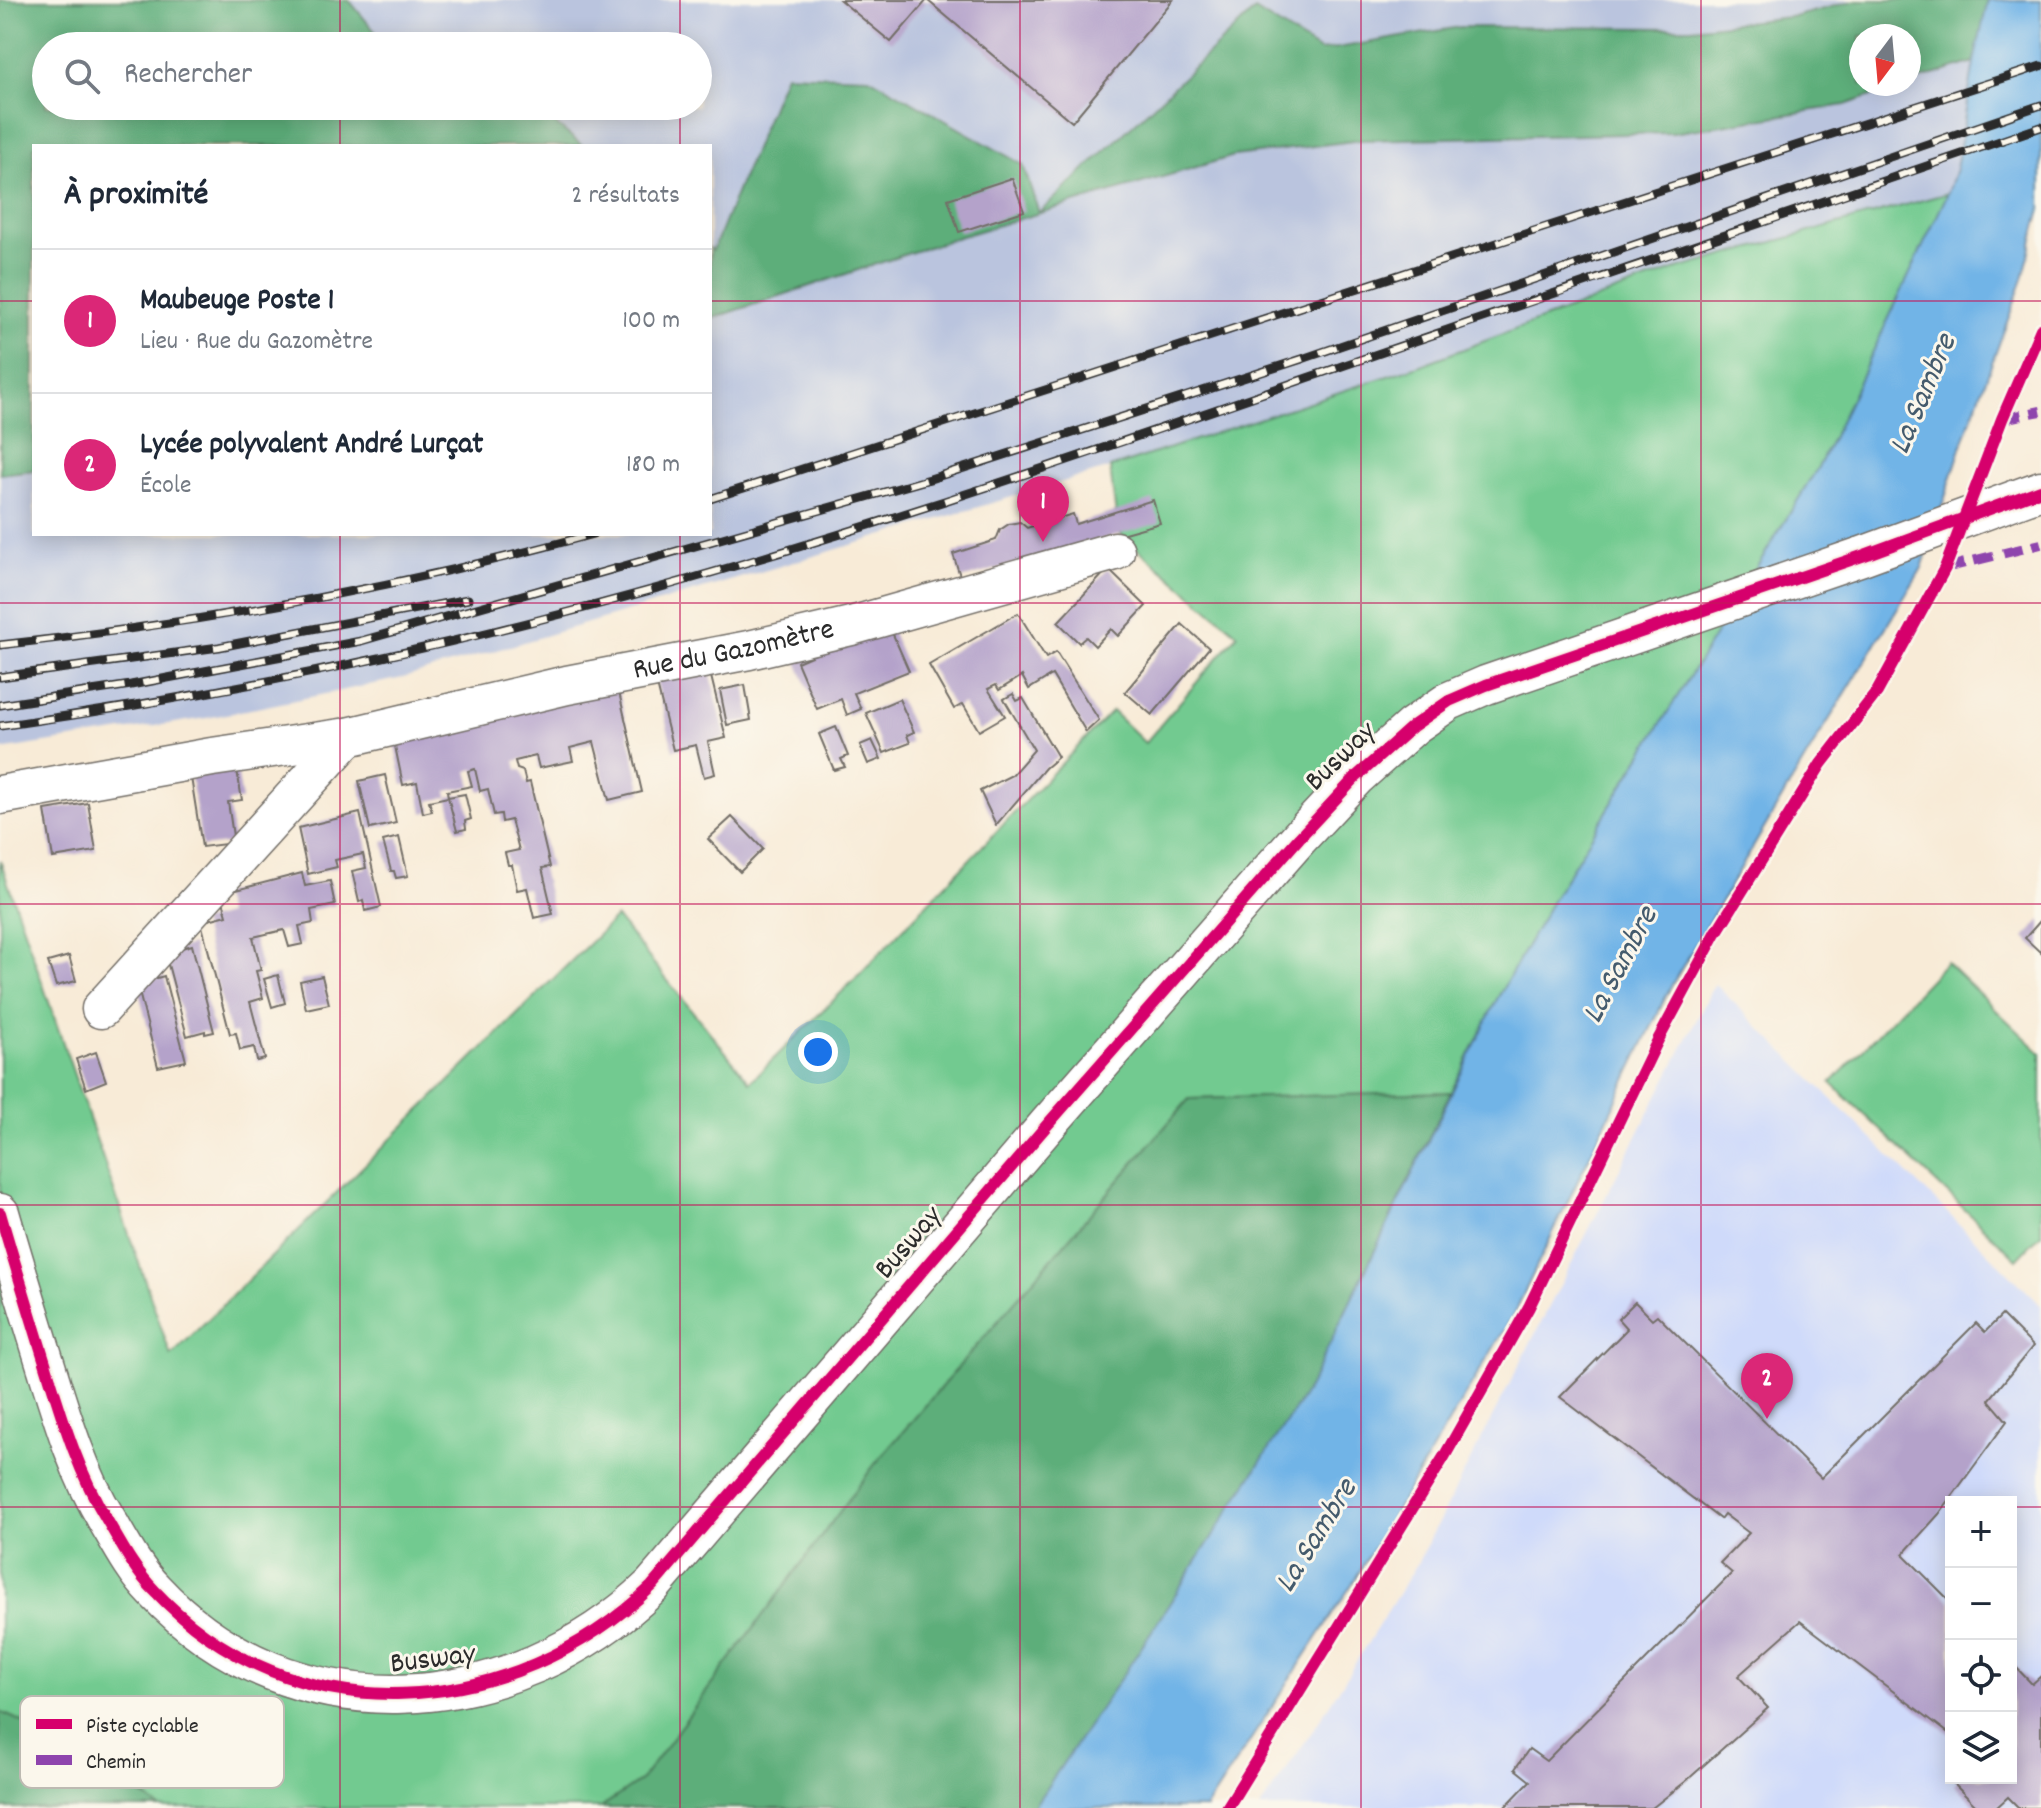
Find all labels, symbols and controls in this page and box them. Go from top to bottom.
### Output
north arrow [1849,24,1921,96]
search box [32,32,712,120]
icon: search [60,54,104,98]
text: Rechercher [124,55,252,98]
text: À proximité [64,172,208,221]
text: 2 résultats [571,178,680,215]
text: Maubeuge Poste 1 [140,281,334,324]
text: 1 [87,303,93,340]
text: 100 m [622,303,680,340]
text: Lieu · Rue du Gazomètre [140,324,373,361]
water label: La Sambre [1879,326,1972,462]
text: Lycée polyvalent André Lurçat [140,425,483,468]
text: 2 [84,447,96,484]
text: 180 m [626,447,680,484]
text: École [140,468,191,505]
pin: 1 [1017,476,1069,542]
street label: Rue du Gazomètre [630,609,839,693]
street label: Busway [1296,712,1388,803]
water label: La Sambre [1572,898,1673,1033]
your location [798,1032,838,1072]
street label: Busway [866,1197,955,1290]
pin: 2 [1741,1353,1793,1419]
water label: La Sambre [1265,1470,1372,1603]
map controls [1945,1496,2017,1784]
button: + [1945,1496,2017,1568]
button: − [1945,1568,2017,1640]
street label: Busway [388,1634,479,1688]
button: locate [1945,1640,2017,1712]
legend [20,1696,284,1788]
text: Piste cyclable [86,1712,199,1743]
button: layers [1945,1712,2017,1784]
text: Chemin [86,1748,146,1779]

